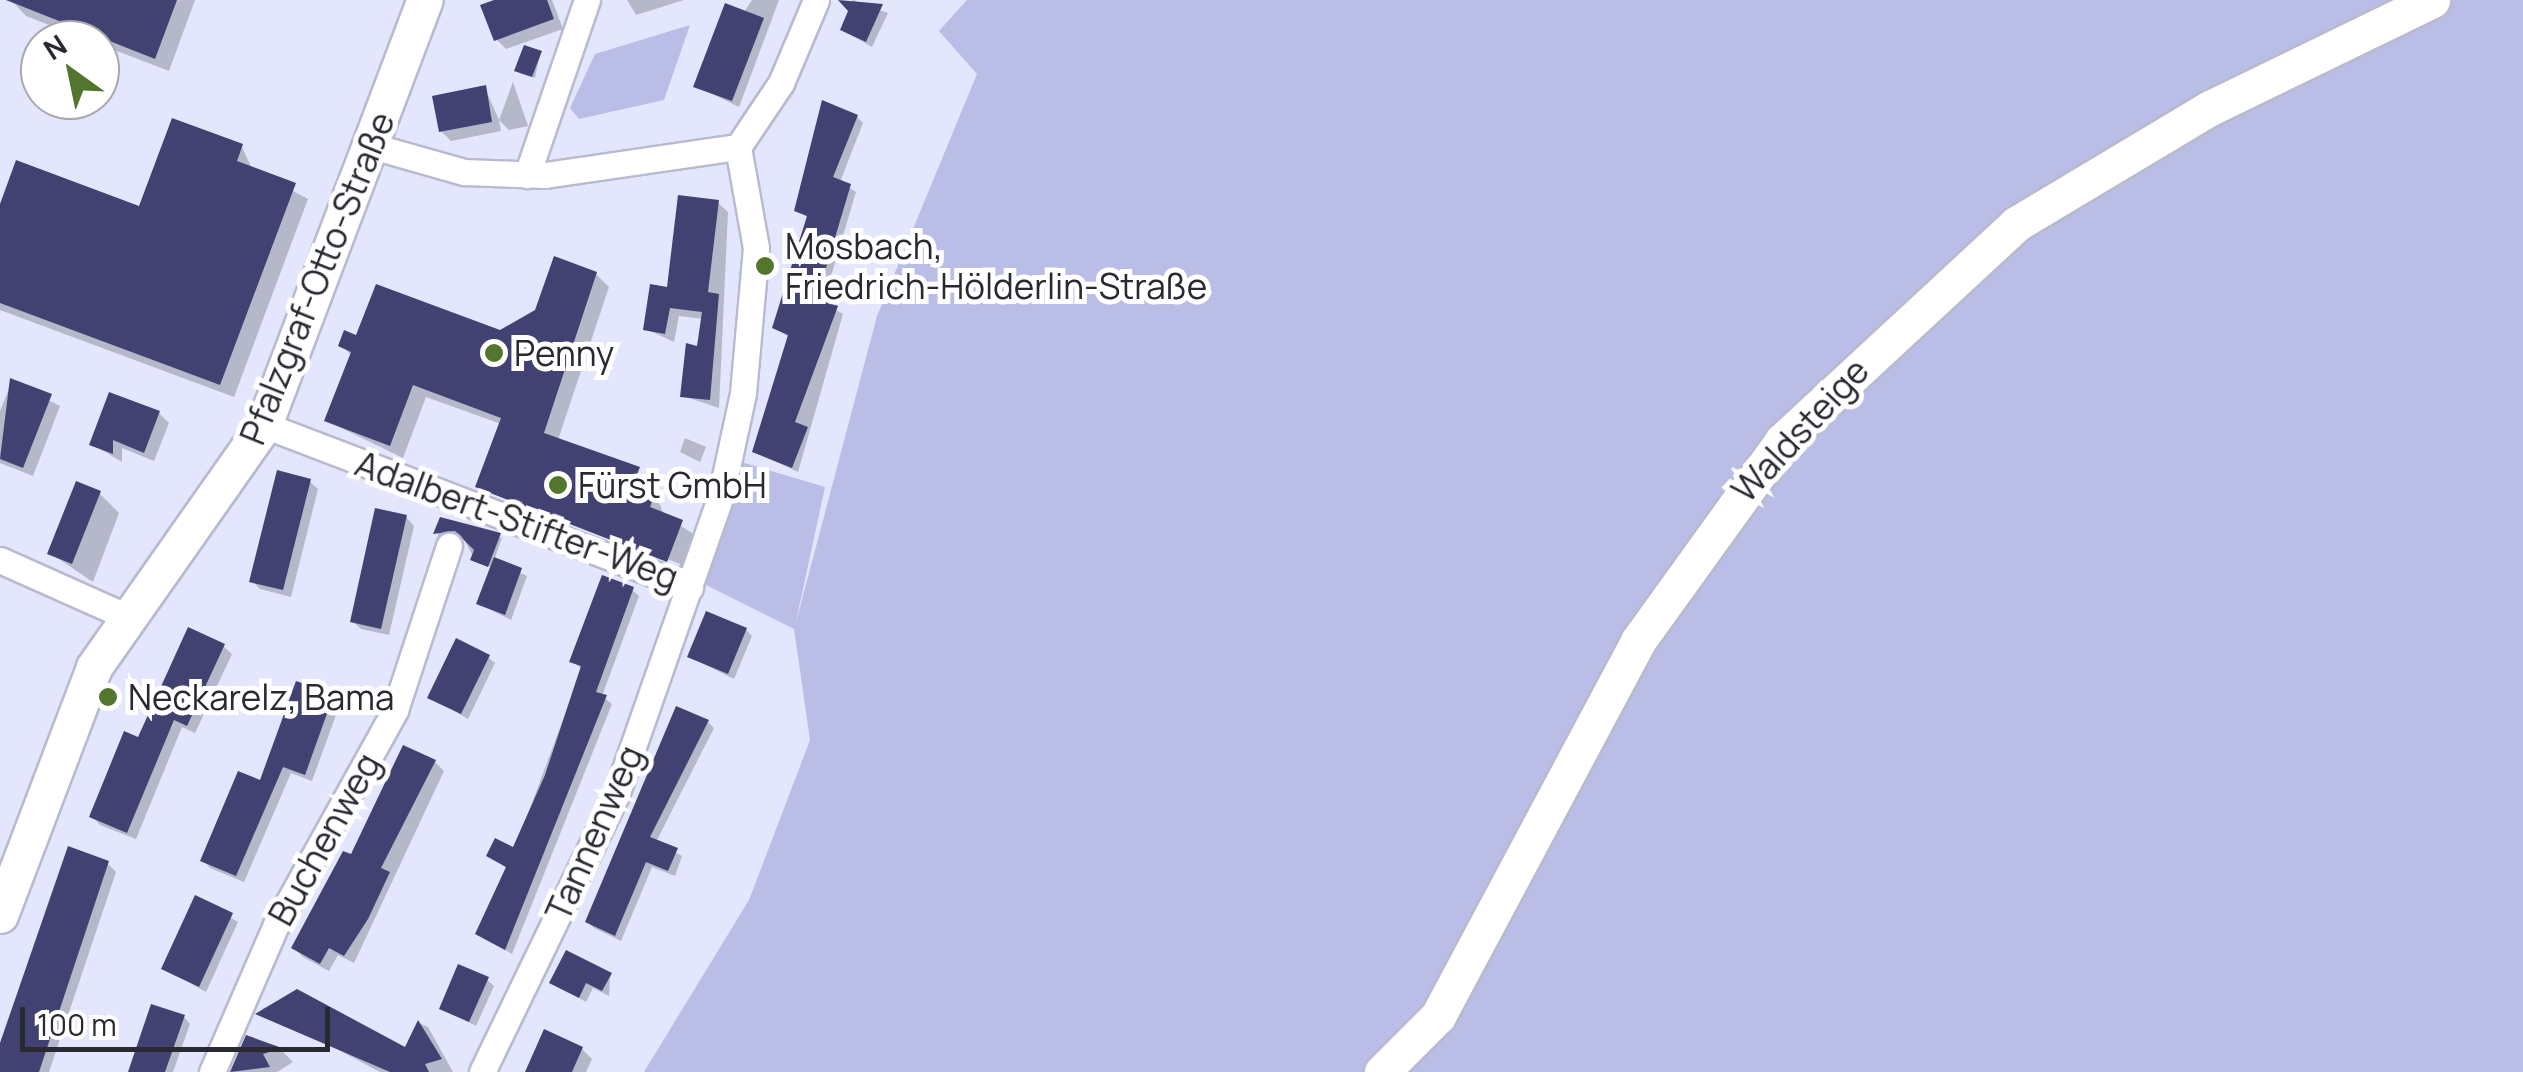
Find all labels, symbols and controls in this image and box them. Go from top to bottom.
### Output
north arrow [20,20,120,120]
text: N [36,25,74,68]
street label: Pfalzgraf-Otto-Straße [231,106,403,450]
place label: Mosbach, Friedrich-Hölderlin-Straße [785,225,1207,307]
marker: Mosbach, Friedrich-Hölderlin-Straße [754,255,776,277]
place label: Penny [514,332,614,374]
marker: Penny [483,342,505,364]
street label: Waldsteige [1723,349,1877,511]
street label: Adalbert-Stifter-Weg [350,442,684,598]
place label: Fürst GmbH [578,464,767,506]
marker: Fürst GmbH [547,474,569,496]
place label: Neckarelz, Bama [128,676,394,718]
marker: Neckarelz, Bama [97,686,119,708]
street label: Tannenweg [537,739,651,927]
street label: Buchenweg [259,746,389,932]
scale bar [25,987,335,1049]
text: 100 m [37,1004,117,1045]

